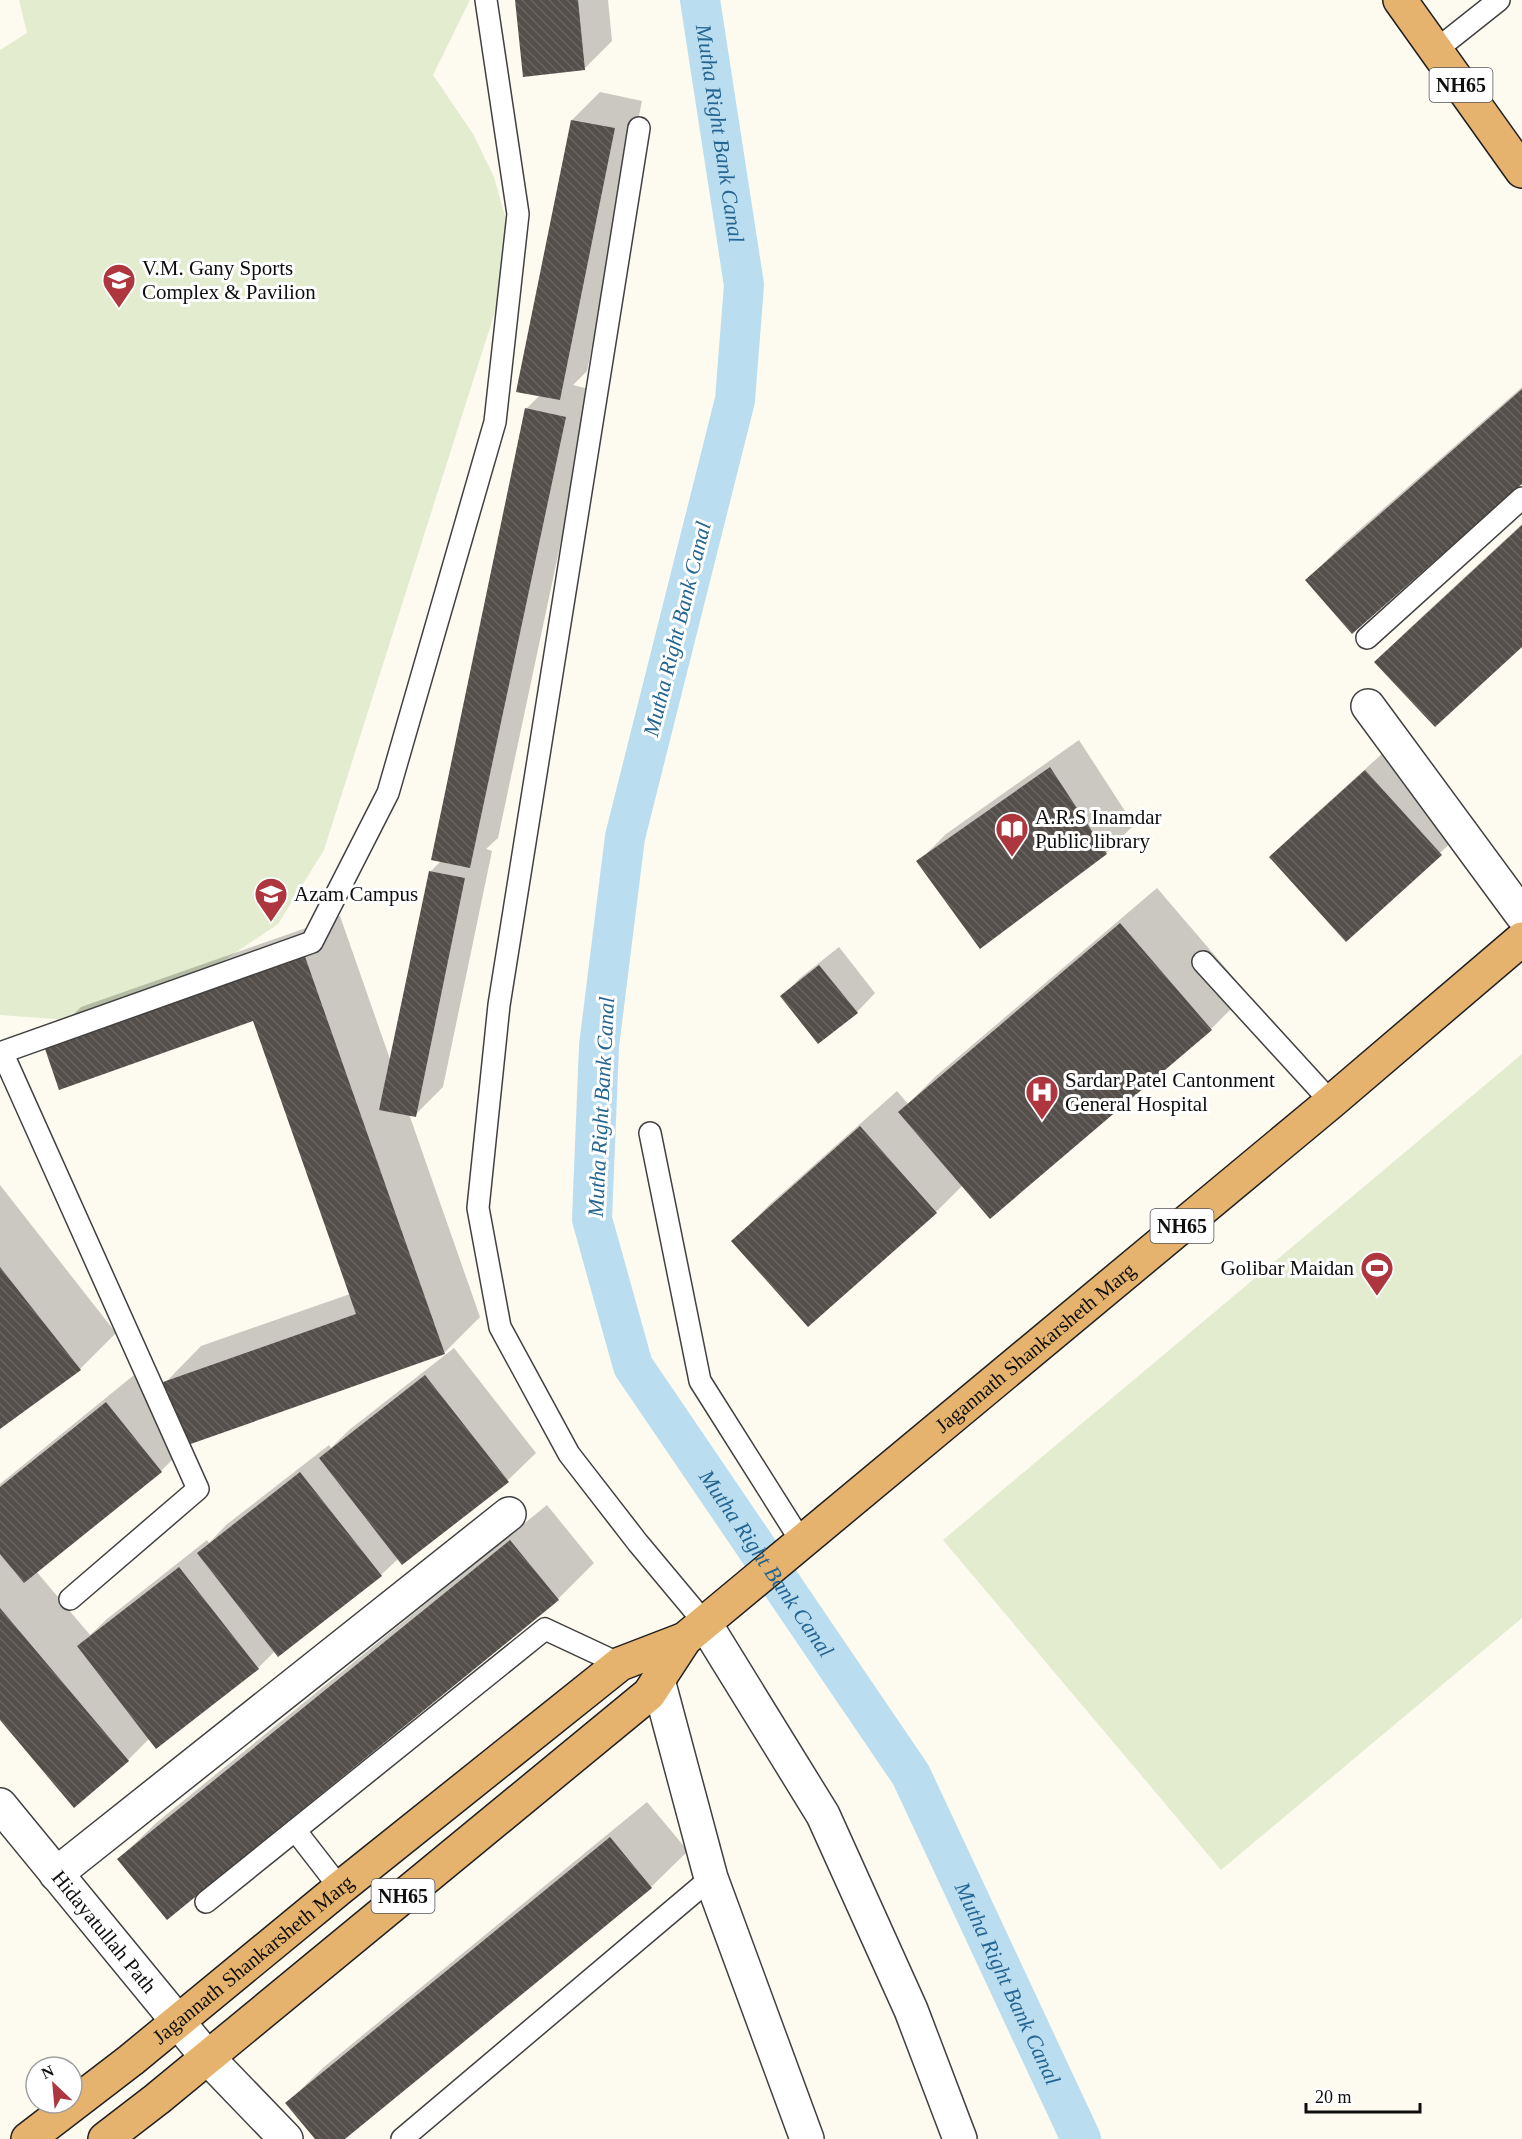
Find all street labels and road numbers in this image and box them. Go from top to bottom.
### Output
road number: NH65 [1430,68,1492,102]
road number: NH65 [1150,1209,1214,1243]
street label: Jagannath Shankarsheth Marg [930,1258,1140,1438]
street label: Hidayatullah Path [47,1866,162,1998]
street label: Jagannath Shankarsheth Marg [148,1870,359,2049]
road number: NH65 [372,1879,434,1913]

